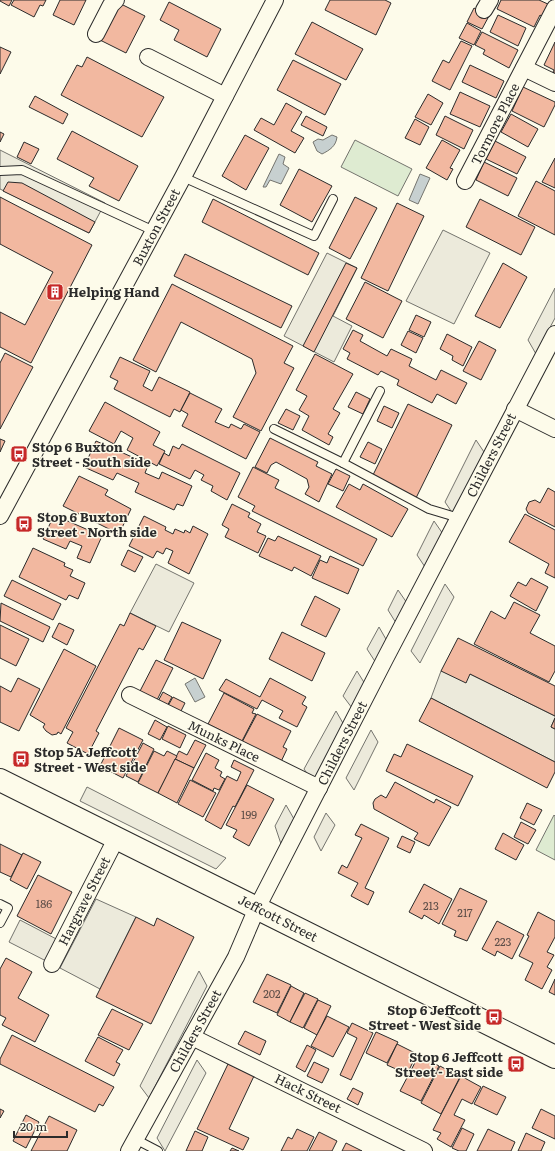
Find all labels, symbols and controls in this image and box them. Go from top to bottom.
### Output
street label: Tormore Place [466,79,524,168]
street label: Buxton Street [127,184,184,269]
building icon: Helping Hand [45,282,65,302]
place label: Helping Hand [68,282,160,301]
street label: Childers Street [461,409,520,500]
place label: Stop 6 Buxton Street - South side [32,437,151,471]
bus stop icon: Stop 6 Buxton Street - South side [9,444,29,464]
place label: Stop 6 Buxton Street - North side [37,507,157,541]
bus stop icon: Stop 6 Buxton Street - North side [14,514,34,534]
street label: Childers Street [312,697,371,788]
street label: Munks Place [185,715,264,766]
place label: Stop 5A Jeffcott Street - West side [34,742,146,776]
bus stop icon: Stop 5A Jeffcott Street - West side [11,749,31,769]
house number: 199 [241,806,257,822]
street label: Hargrave Street [53,852,115,949]
street label: Jeffcott Street [235,889,322,946]
house number: 186 [36,895,52,911]
house number: 213 [423,897,439,913]
house number: 217 [457,904,473,920]
house number: 223 [494,933,512,949]
street label: Childers Street [164,985,226,1076]
house number: 202 [263,985,281,1001]
place label: Stop 6 Jeffcott Street - West side [369,1000,481,1034]
bus stop icon: Stop 6 Jeffcott Street - West side [484,1007,504,1027]
place label: Stop 6 Jeffcott Street - East side [395,1047,503,1081]
bus stop icon: Stop 6 Jeffcott Street - East side [506,1054,526,1074]
street label: Hack Street [272,1068,345,1117]
scale bar [14,1113,67,1139]
text: 20 m [20,1117,47,1135]

